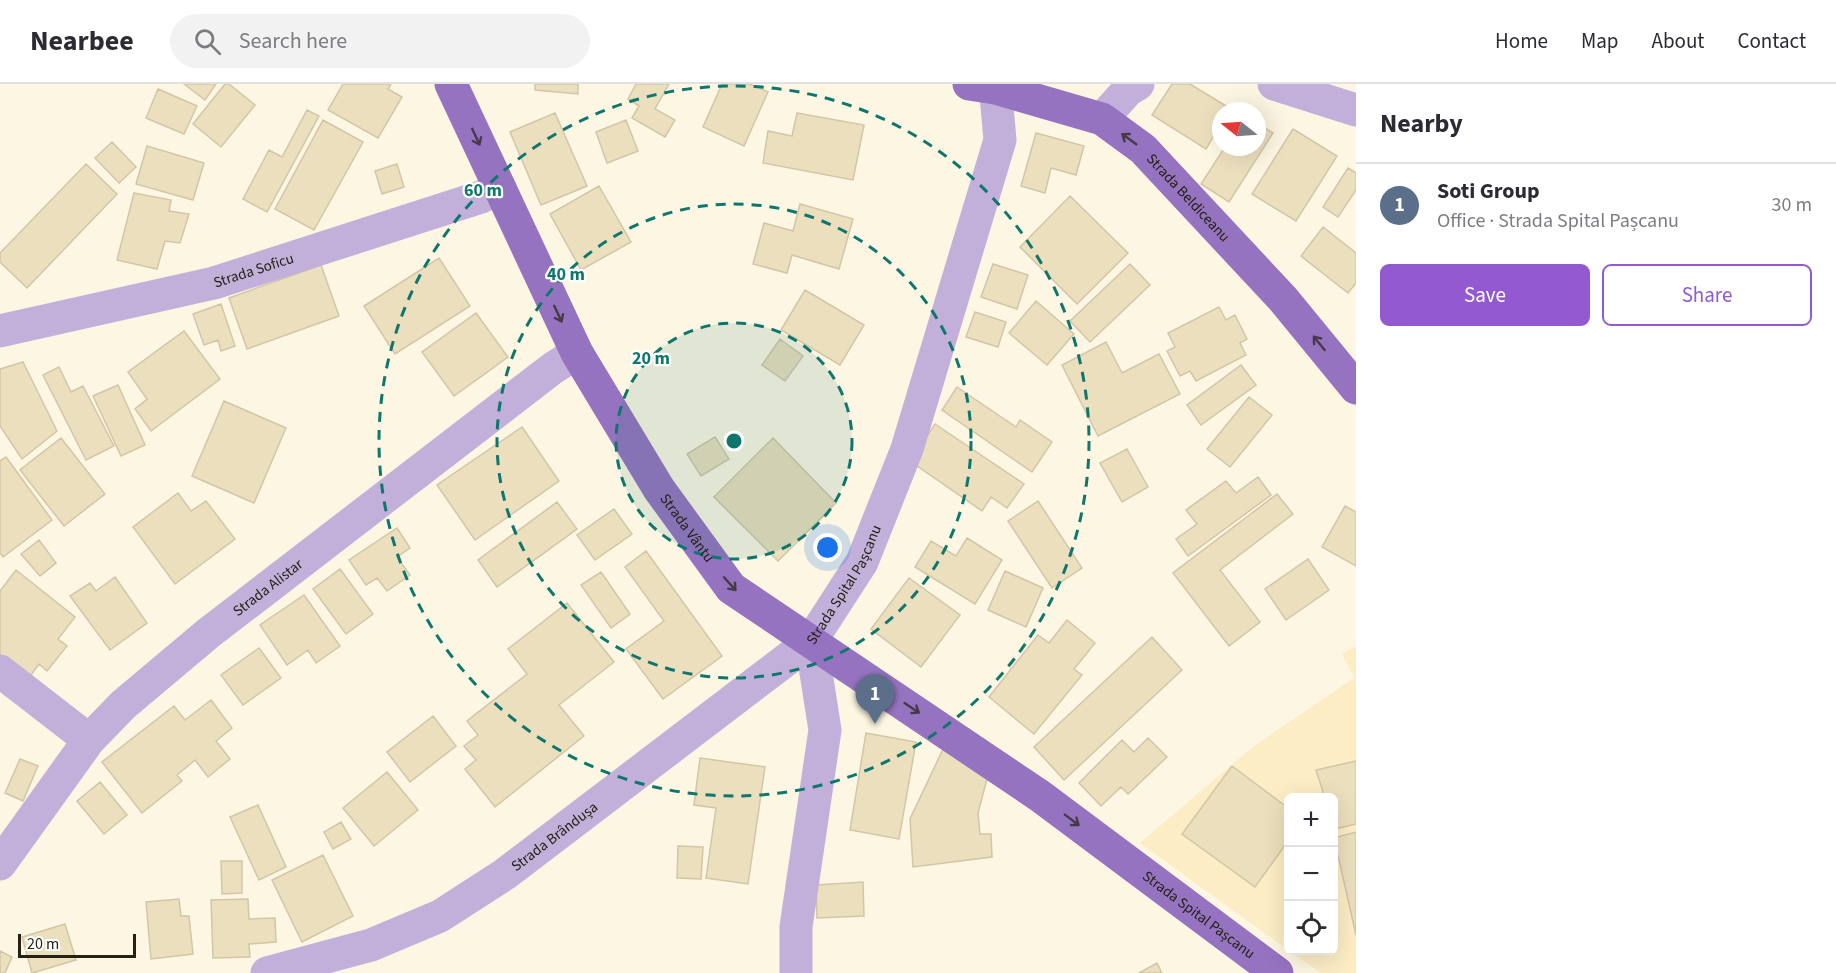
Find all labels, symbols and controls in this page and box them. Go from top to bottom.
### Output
search box [170,14,590,68]
text: Nearbee [30,21,134,61]
icon: search [191,25,224,58]
text: Search here [239,25,347,57]
text: Home [1495,26,1548,56]
text: Map [1581,26,1619,56]
text: About [1652,26,1704,56]
text: Contact [1737,26,1806,56]
north arrow [1212,102,1266,156]
text: Nearby [1380,105,1463,142]
one-way arrow [470,127,482,145]
one-way arrow [1122,133,1138,145]
street label: Strada Beldiceanu [1142,149,1235,246]
text: Soti Group [1437,175,1540,207]
text: 60 m [464,178,502,203]
text: 1 [1394,191,1405,219]
text: 30 m [1772,191,1812,219]
text: Office · Strada Spital Pașcanu [1437,207,1679,235]
street label: Strada Soficu [211,247,297,293]
text: 40 m [547,262,585,287]
button: Save [1380,264,1590,326]
button: Share [1602,264,1812,326]
one-way arrow [553,304,564,322]
one-way arrow [1312,336,1326,351]
text: 20 m [632,346,670,371]
centre of rings [724,431,744,451]
street label: Strada Vântu [655,489,719,567]
street label: Strada Spital Pașcanu [801,522,886,649]
your location [813,533,842,562]
street label: Strada Alistar [228,553,308,621]
one-way arrow [723,576,737,591]
pin: 1 [856,674,894,724]
one-way arrow [903,702,920,715]
map controls [1284,793,1338,955]
button: + [1284,793,1338,847]
street label: Strada Brândușa [507,797,602,876]
one-way arrow [1063,813,1079,826]
button: − [1284,847,1338,901]
street label: Strada Spital Pașcanu [1138,866,1259,964]
button: locate [1284,901,1338,955]
scale bar [18,931,136,958]
text: 20 m [27,933,59,955]

